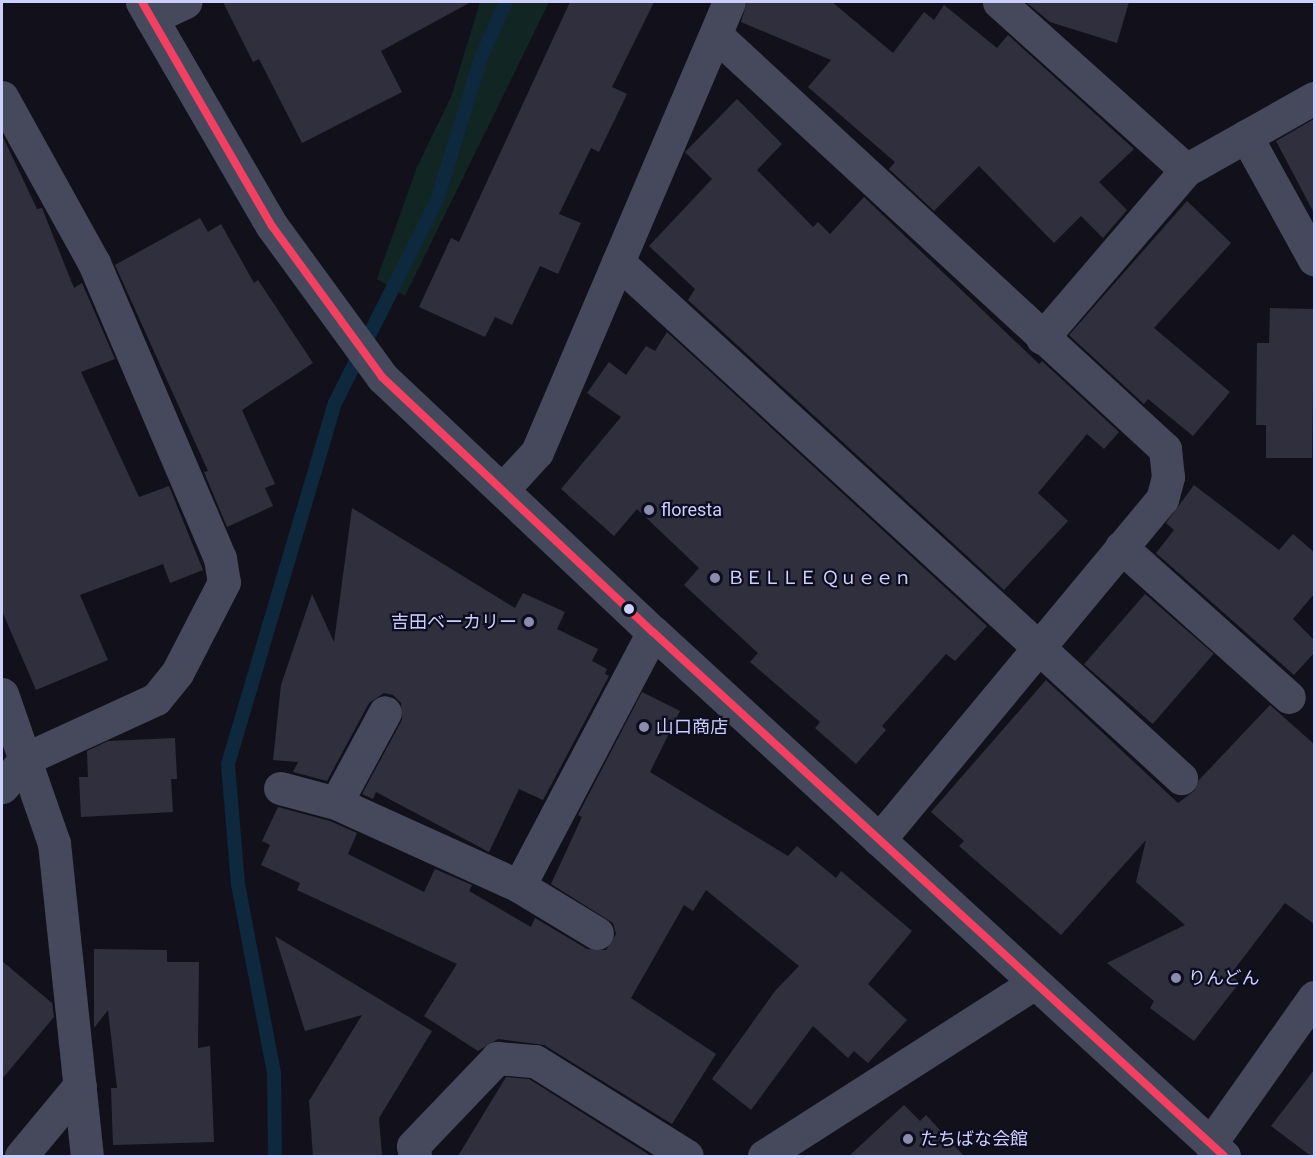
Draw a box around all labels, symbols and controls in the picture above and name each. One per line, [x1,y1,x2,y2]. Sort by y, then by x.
place label: floresta [661,499,722,521]
marker: floresta [642,503,656,517]
place label: ＢＥＬＬＥ Ｑｕｅｅｎ [727,567,911,589]
marker: ＢＥＬＬＥ Ｑｕｅｅｎ [708,571,722,585]
unlabelled marker [623,603,635,615]
place label: 吉田ベーカリー [391,611,517,633]
marker: 吉田ベーカリー [522,615,536,629]
place label: 山口商店 [656,716,728,738]
marker: 山口商店 [637,720,651,734]
place label: りんどん [1188,967,1260,989]
marker: りんどん [1169,971,1183,985]
place label: たちばな会館 [920,1128,1028,1150]
marker: たちばな会館 [901,1132,915,1146]

